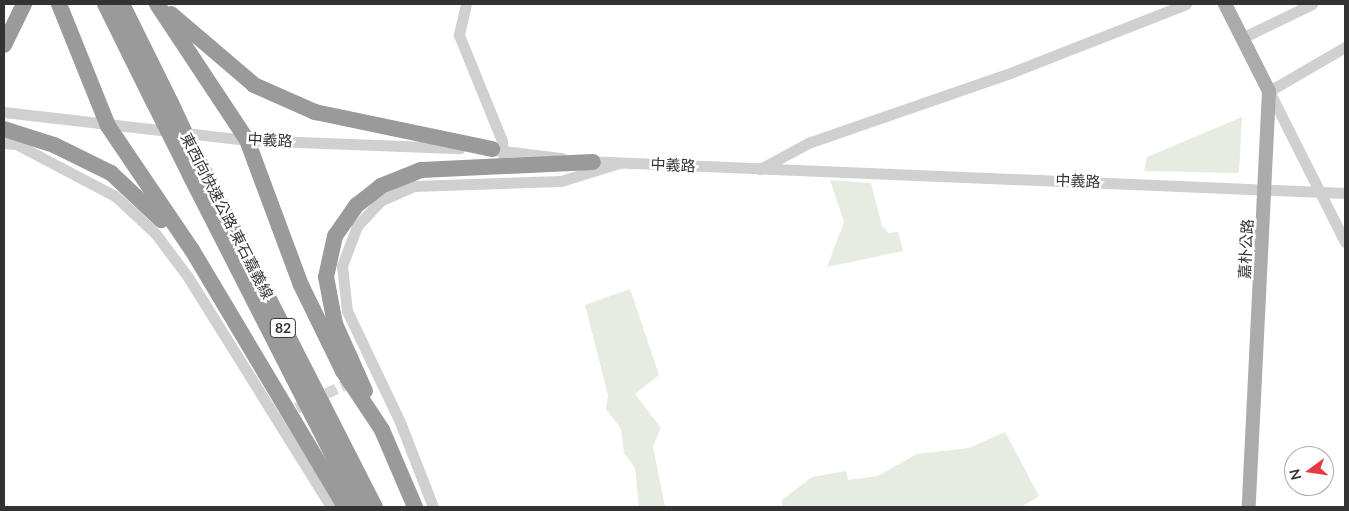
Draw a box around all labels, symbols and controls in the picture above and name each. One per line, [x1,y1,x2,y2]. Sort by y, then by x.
street label: 東西向快速公路 東石嘉義線 [177,130,277,302]
street label: 中義路 [247,130,293,150]
street label: 中義路 [650,155,696,175]
street label: 中義路 [1055,171,1101,191]
street label: 嘉朴公路 [1235,219,1257,279]
road number: 82 [269,316,297,339]
north arrow [1284,446,1334,496]
text: N [1285,467,1304,482]

